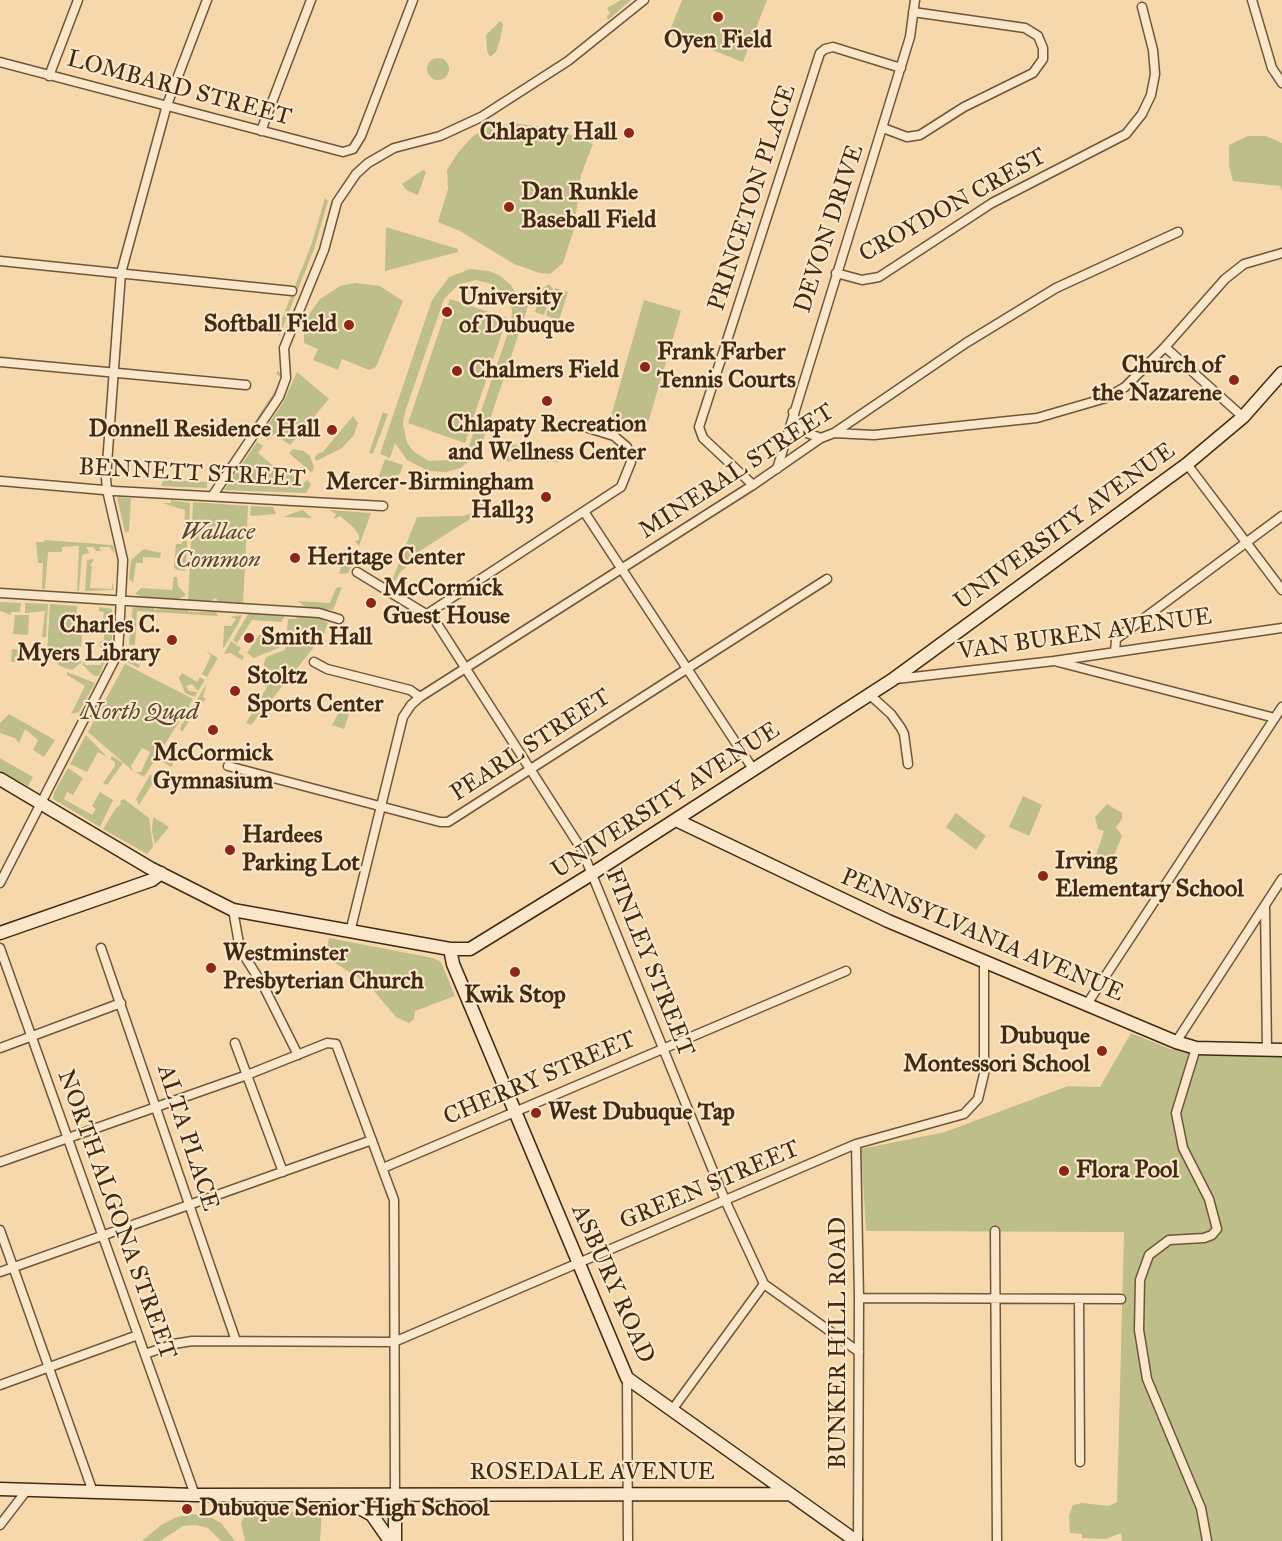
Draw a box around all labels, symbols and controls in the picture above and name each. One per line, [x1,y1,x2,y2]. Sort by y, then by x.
marker: Oyen Field [711,10,725,24]
place label: Oyen Field [664,27,772,55]
street label: LOMBARD STREET [63,45,295,133]
street label: PRINCETON PLACE [703,81,803,315]
place label: Chlapaty Hall [480,119,617,147]
marker: Chlapaty Hall [622,126,636,140]
street label: DEVON DRIVE [789,141,871,317]
street label: CROYDON CREST [855,143,1051,269]
place label: Dan Runkle Baseball Field [521,179,656,235]
marker: Dan Runkle Baseball Field [502,200,516,214]
place label: University of Dubuque [459,284,575,340]
marker: University of Dubuque [440,305,454,319]
place label: Softball Field [204,311,337,339]
marker: Softball Field [342,318,356,332]
place label: Frank Farber Tennis Courts [657,339,796,395]
place label: Church of the Nazarene [1092,352,1222,408]
place label: Chalmers Field [469,357,619,385]
marker: Frank Farber Tennis Courts [638,360,652,374]
marker: Chalmers Field [450,364,464,378]
marker: Church of the Nazarene [1227,373,1241,387]
marker: Chlapaty Recreation and Wellness Center [540,394,554,408]
street label: MINERAL STREET [634,398,840,546]
place label: Chlapaty Recreation and Wellness Center [447,411,647,467]
place label: Donnell Residence Hall [88,416,320,444]
marker: Donnell Residence Hall [325,423,339,437]
street label: UNIVERSITY AVENUE [949,437,1181,617]
street label: BENNETT STREET [78,454,306,494]
place label: Mercer-Birmingham Hall33 [326,469,534,525]
marker: Mercer-Birmingham Hall33 [539,490,553,504]
park label: Wallace Common [175,519,261,575]
place label: Heritage Center [307,544,465,572]
marker: Heritage Center [288,551,302,565]
place label: McCormick Guest House [383,575,510,631]
marker: McCormick Guest House [364,596,378,610]
street label: VAN BUREN AVENUE [956,603,1214,667]
place label: Charles C. Myers Library [17,612,160,668]
place label: Smith Hall [261,624,372,652]
marker: Smith Hall [242,631,256,645]
marker: Charles C. Myers Library [165,633,179,647]
place label: Stoltz Sports Center [247,663,383,719]
marker: Stoltz Sports Center [228,684,242,698]
street label: PEARL STREET [446,684,616,808]
park label: North Quad [81,699,199,727]
street label: UNIVERSITY AVENUE [547,716,785,886]
marker: McCormick Gymnasium [206,723,220,737]
place label: McCormick Gymnasium [153,740,273,796]
place label: Hardees Parking Lot [242,822,360,878]
marker: Hardees Parking Lot [223,843,237,857]
place label: Irving Elementary School [1055,848,1244,904]
street label: PENNSYLVANIA AVENUE [836,863,1128,1009]
street label: FINLEY STREET [598,865,700,1061]
marker: Irving Elementary School [1036,869,1050,883]
place label: Westminster Presbyterian Church [223,940,424,996]
marker: Westminster Presbyterian Church [204,961,218,975]
marker: Kwik Stop [508,965,522,979]
place label: Kwik Stop [464,982,566,1010]
place label: Dubuque Montessori School [903,1023,1090,1079]
street label: CHERRY STREET [440,1026,640,1132]
marker: Dubuque Montessori School [1095,1044,1109,1058]
street label: ALTA PLACE [150,1061,224,1215]
street label: NORTH ALGONA STREET [50,1066,182,1364]
place label: West Dubuque Tap [548,1099,735,1127]
marker: West Dubuque Tap [529,1106,543,1120]
street label: GREEN STREET [616,1135,804,1237]
place label: Flora Pool [1076,1157,1179,1185]
marker: Flora Pool [1057,1164,1071,1178]
street label: ASBURY ROAD [564,1200,660,1368]
street label: BUNKER HILL ROAD [825,1217,853,1469]
street label: ROSEDALE AVENUE [469,1459,715,1487]
place label: Dubuque Senior High School [199,1495,489,1523]
marker: Dubuque Senior High School [180,1502,194,1516]

